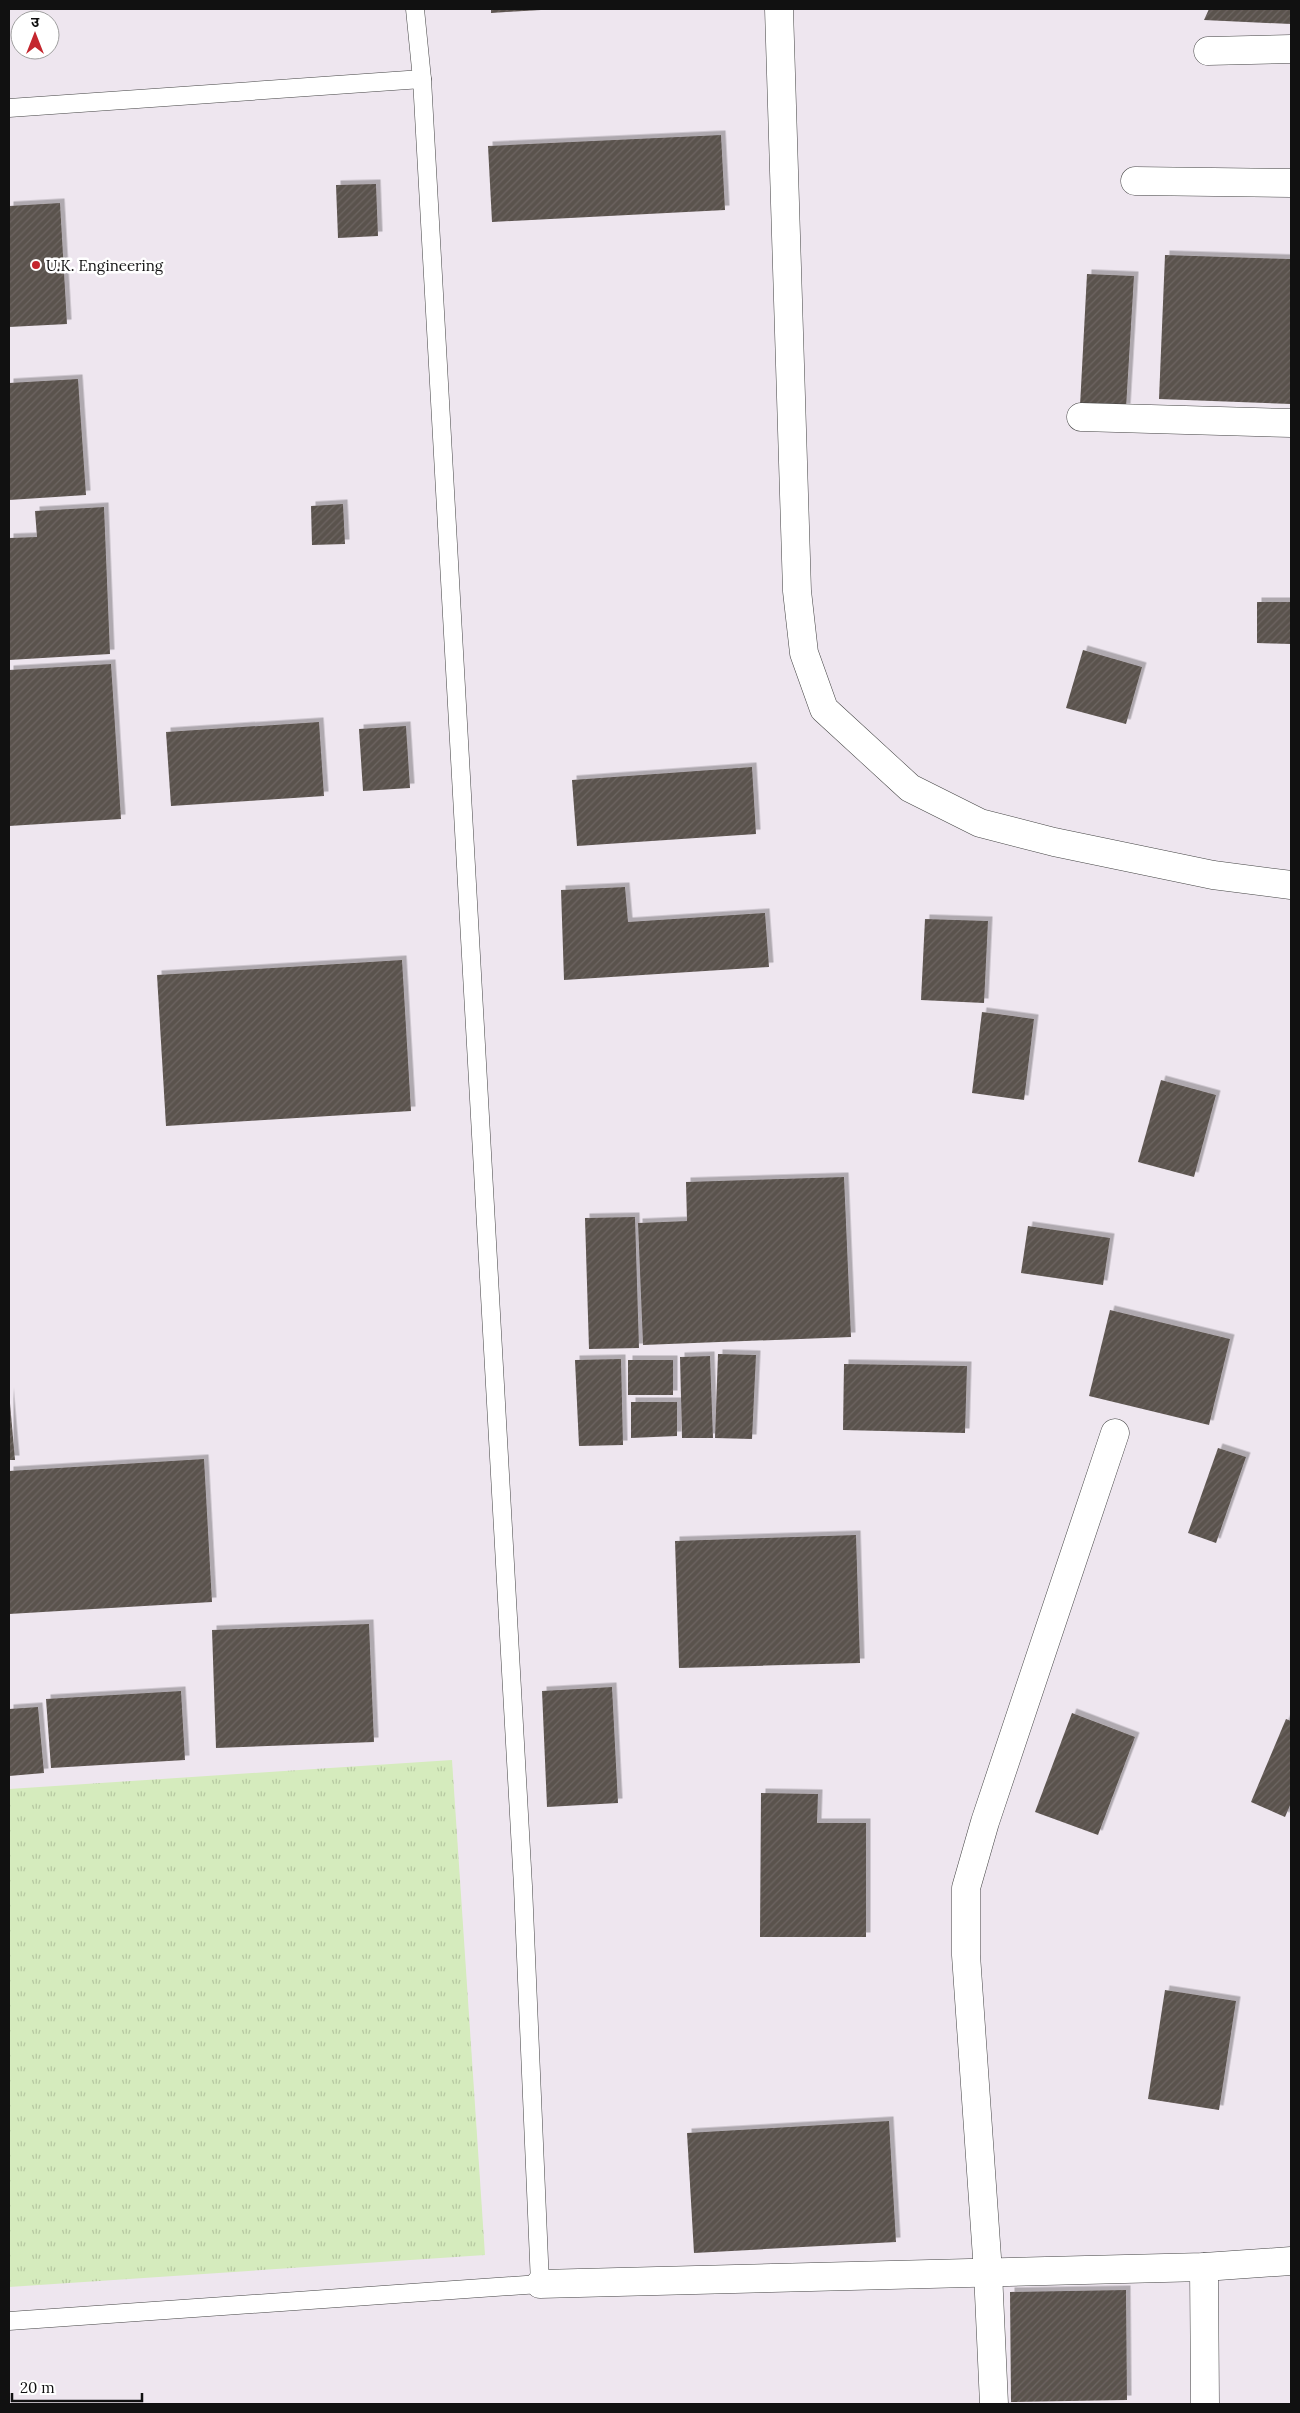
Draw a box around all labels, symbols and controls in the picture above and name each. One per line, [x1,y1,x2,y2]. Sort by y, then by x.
north arrow [10,10,60,60]
text: उ [31,13,40,31]
place label: U.K. Engineering [46,256,164,275]
marker: U.K. Engineering [30,259,42,271]
scale bar [12,2370,142,2402]
text: 20 m [20,2378,55,2397]

